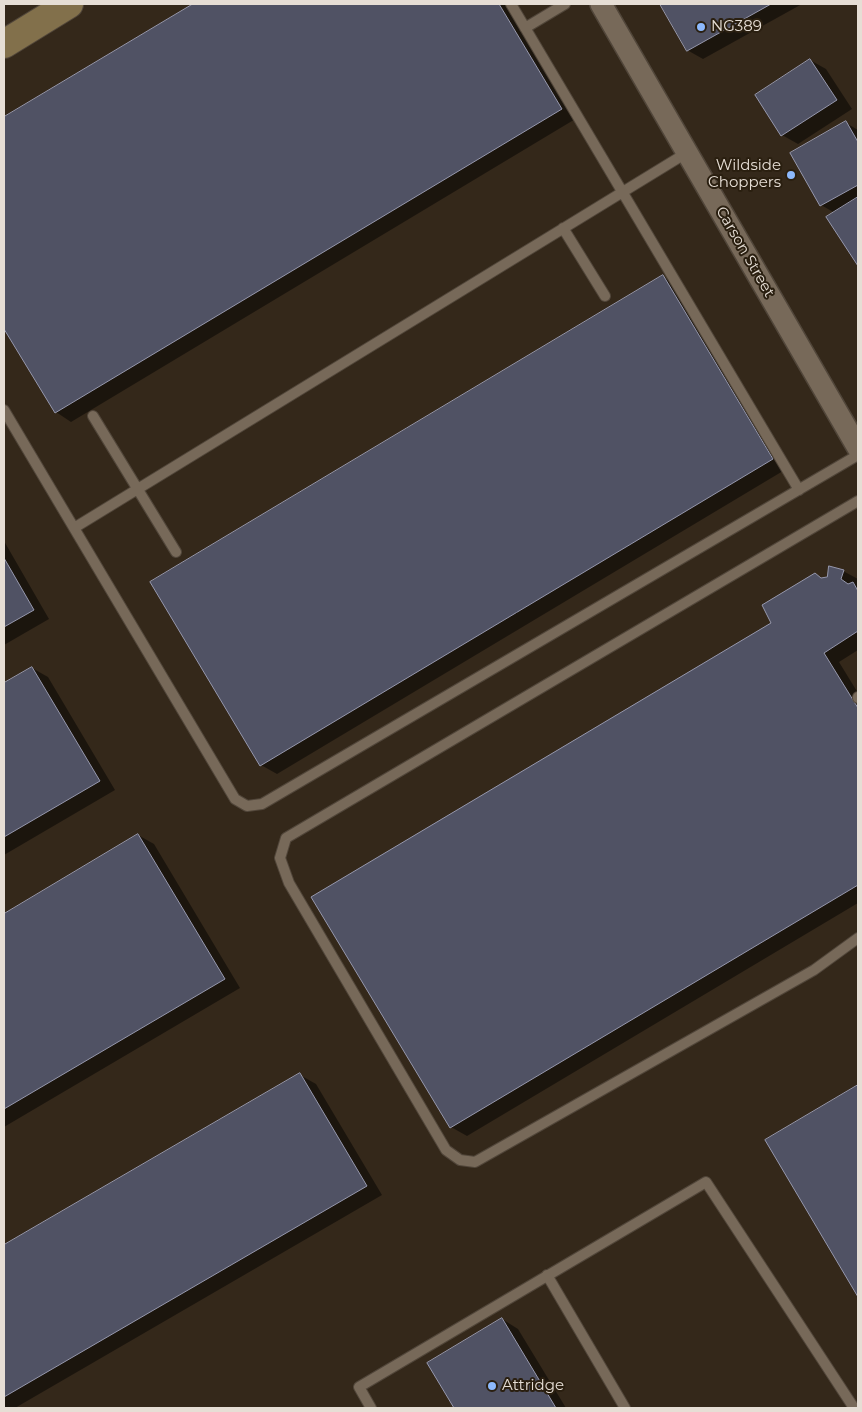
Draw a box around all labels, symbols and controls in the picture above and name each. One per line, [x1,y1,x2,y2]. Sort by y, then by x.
place label: NG389 [711,18,762,36]
marker: NG389 [695,21,707,33]
place label: Wildside Choppers [708,157,781,192]
marker: Wildside Choppers [785,169,797,181]
street label: Carson Street [712,204,778,300]
place label: Attridge [502,1377,564,1395]
marker: Attridge [486,1380,498,1392]

